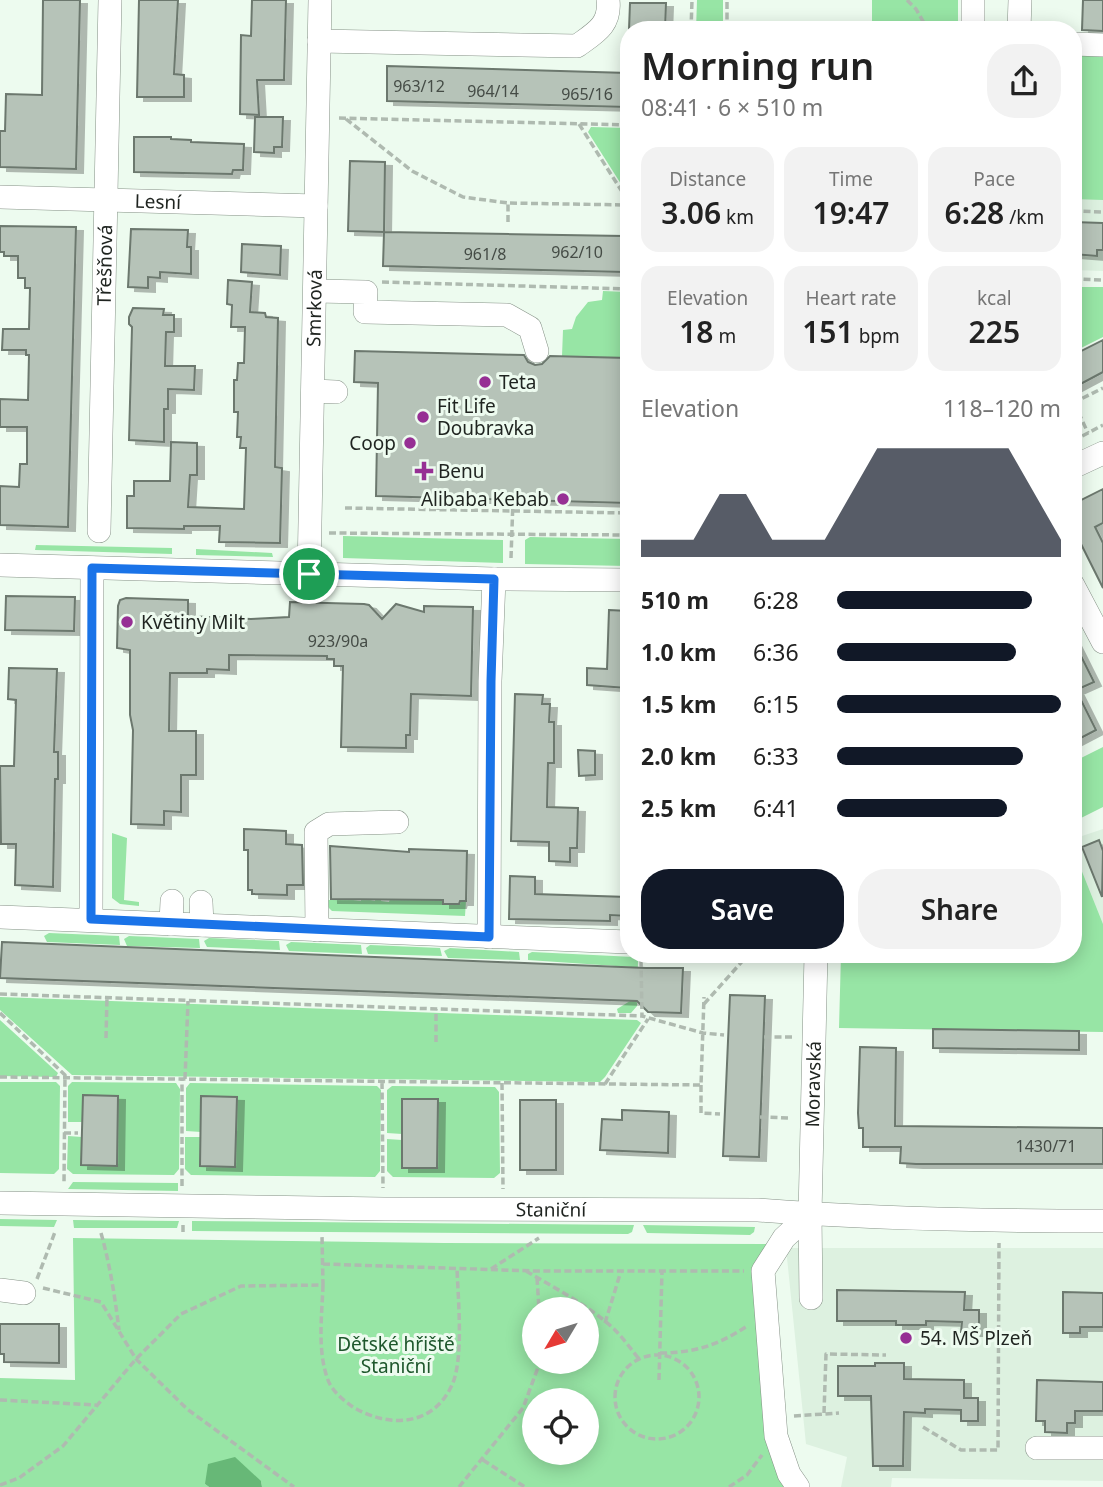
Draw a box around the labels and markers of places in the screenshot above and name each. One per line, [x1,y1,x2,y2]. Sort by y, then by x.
place label: Teta [499,369,536,395]
marker: Teta [477,374,493,390]
place label: Fit Life Doubravka [437,393,534,441]
marker: Fit Life Doubravka [415,409,431,425]
place label: Coop [349,430,396,456]
marker: Coop [402,435,418,451]
place label: Benu [438,458,485,484]
marker: Benu [416,463,432,479]
place label: Alibaba Kebab [421,486,549,512]
marker: Alibaba Kebab [555,491,571,507]
pin [279,544,339,604]
place label: Květiny Milt [141,609,245,635]
marker: Květiny Milt [119,614,135,630]
place label: 54. MŠ Plzeň [920,1325,1032,1351]
marker: 54. MŠ Plzeň [898,1330,914,1346]

